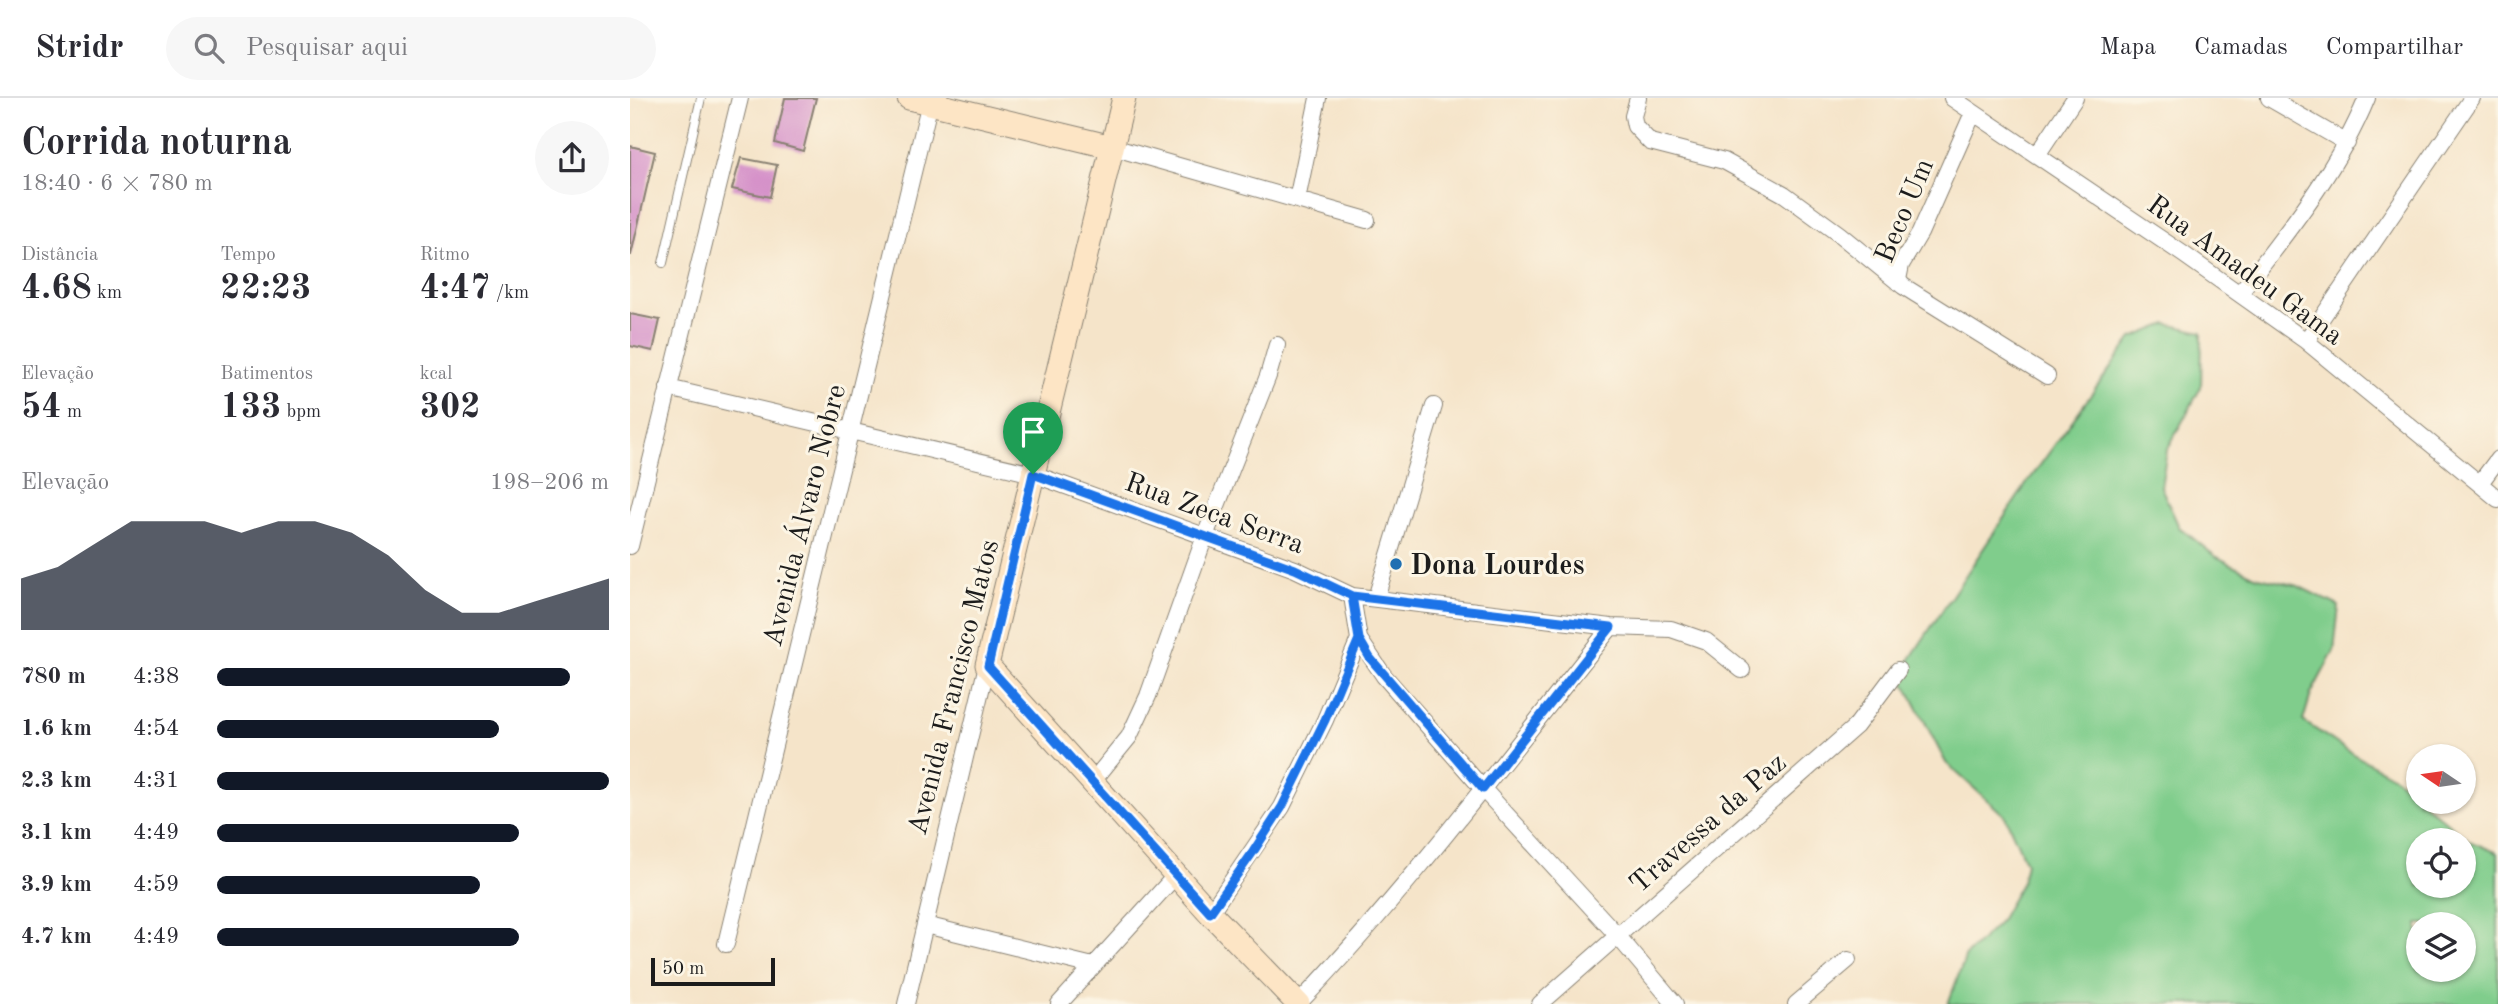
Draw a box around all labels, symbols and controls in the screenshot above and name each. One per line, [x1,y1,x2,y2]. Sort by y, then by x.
search box [166,17,656,80]
icon: search [190,29,228,67]
text: Stridr [35,32,124,65]
text: Pesquisar aqui [246,35,408,61]
text: Mapa [2100,36,2156,60]
text: Camadas [2194,36,2288,60]
text: Compartilhar [2326,36,2463,60]
button: share [535,121,609,195]
text: Corrida noturna [21,125,292,163]
street label: Beco Um [1871,155,1940,267]
text: 18:40 · 6 × 780 m [21,172,213,195]
street label: Rua Amadeu Gama [2141,191,2347,352]
text: Distância [21,246,98,265]
text: Tempo [220,246,276,265]
text: Ritmo [420,246,470,265]
text: 4.68 [21,271,92,306]
text: 22:23 [220,271,311,306]
text: 4:47 [420,271,490,306]
text: km [92,284,122,303]
text: /km [490,284,529,303]
text: Elevação [21,365,94,384]
text: Batimentos [220,365,313,384]
text: kcal [420,365,452,384]
street label: Avenida Álvaro Nobre [755,381,852,650]
text: 54 [21,390,62,425]
text: 133 [220,390,281,425]
text: 302 [420,390,481,425]
pin [1003,402,1063,474]
text: m [62,403,82,422]
text: bpm [281,403,321,422]
icon: arrive [1014,413,1052,451]
street label: Rua Zeca Serra [1121,469,1308,560]
text: Elevação [21,471,109,494]
text: 198–206 m [490,471,609,494]
street label: Avenida Francisco Matos [905,537,1005,838]
place label: Dona Lourdes [1410,553,1585,581]
marker: Dona Lourdes [1388,556,1404,572]
text: 780 m [21,665,86,688]
text: 4:38 [133,665,179,688]
text: 1.6 km [21,717,92,740]
text: 4:54 [133,717,179,740]
north arrow [2406,744,2476,814]
map controls [2406,744,2476,982]
street label: Travessa da Paz [1625,749,1792,899]
text: 2.3 km [21,769,92,792]
text: 4:31 [133,769,179,792]
text: 3.1 km [21,821,92,844]
text: 4:49 [133,821,179,844]
button: locate [2406,828,2476,898]
text: 3.9 km [21,873,92,896]
text: 4:59 [133,873,179,896]
button: layers [2406,912,2476,982]
text: 4.7 km [21,925,92,948]
text: 4:49 [133,925,179,948]
scale bar [651,955,775,987]
text: 50 m [662,960,704,979]

